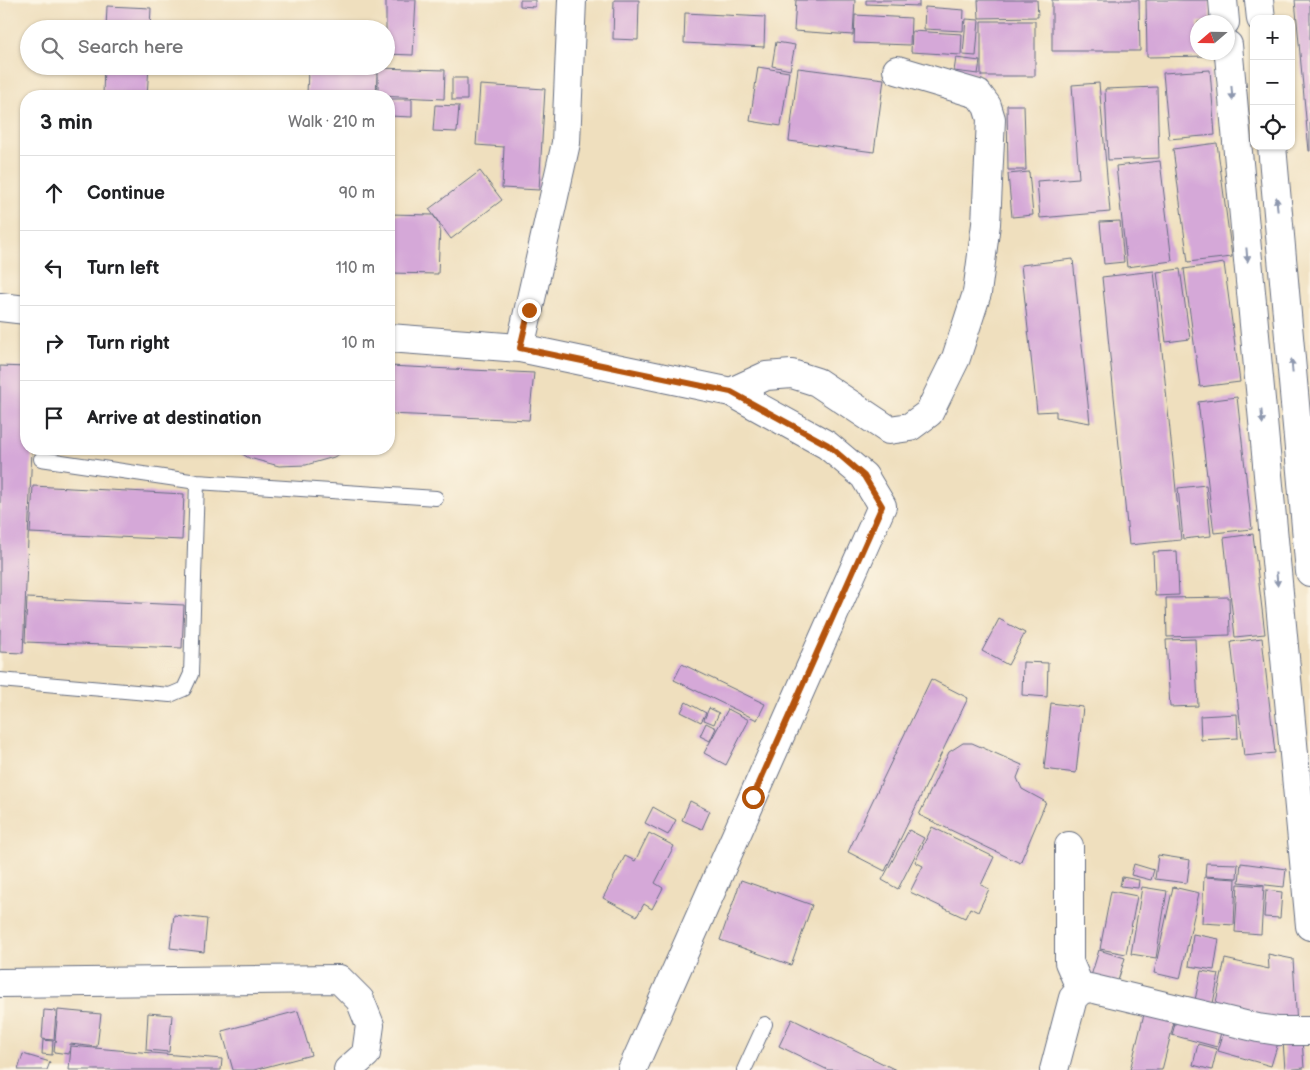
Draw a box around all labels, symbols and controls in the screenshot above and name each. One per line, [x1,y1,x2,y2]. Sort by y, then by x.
north arrow [1190,15,1235,60]
map controls [1250,15,1295,150]
button: + [1250,15,1295,60]
search box [20,20,395,75]
icon: search [38,34,66,62]
text: Search here [78,36,183,59]
button: − [1250,60,1295,105]
one-way arrow [1228,86,1236,102]
button: locate [1250,105,1295,150]
text: 3 min [40,110,93,135]
text: Walk · 210 m [288,113,375,132]
icon: ahead [40,179,68,207]
text: Continue [87,182,165,205]
text: 90 m [339,184,375,203]
one-way arrow [1273,196,1281,212]
one-way arrow [1243,247,1251,263]
icon: left [40,254,68,282]
text: Turn left [87,257,159,280]
text: 110 m [336,259,375,278]
route end [518,299,541,322]
icon: right [40,329,68,357]
text: Turn right [87,332,170,355]
text: 10 m [342,334,375,353]
one-way arrow [1287,358,1295,374]
icon: arrive [40,404,68,432]
text: Arrive at destination [87,407,262,430]
one-way arrow [1259,409,1267,425]
one-way arrow [1274,571,1282,587]
route start [742,786,765,809]

